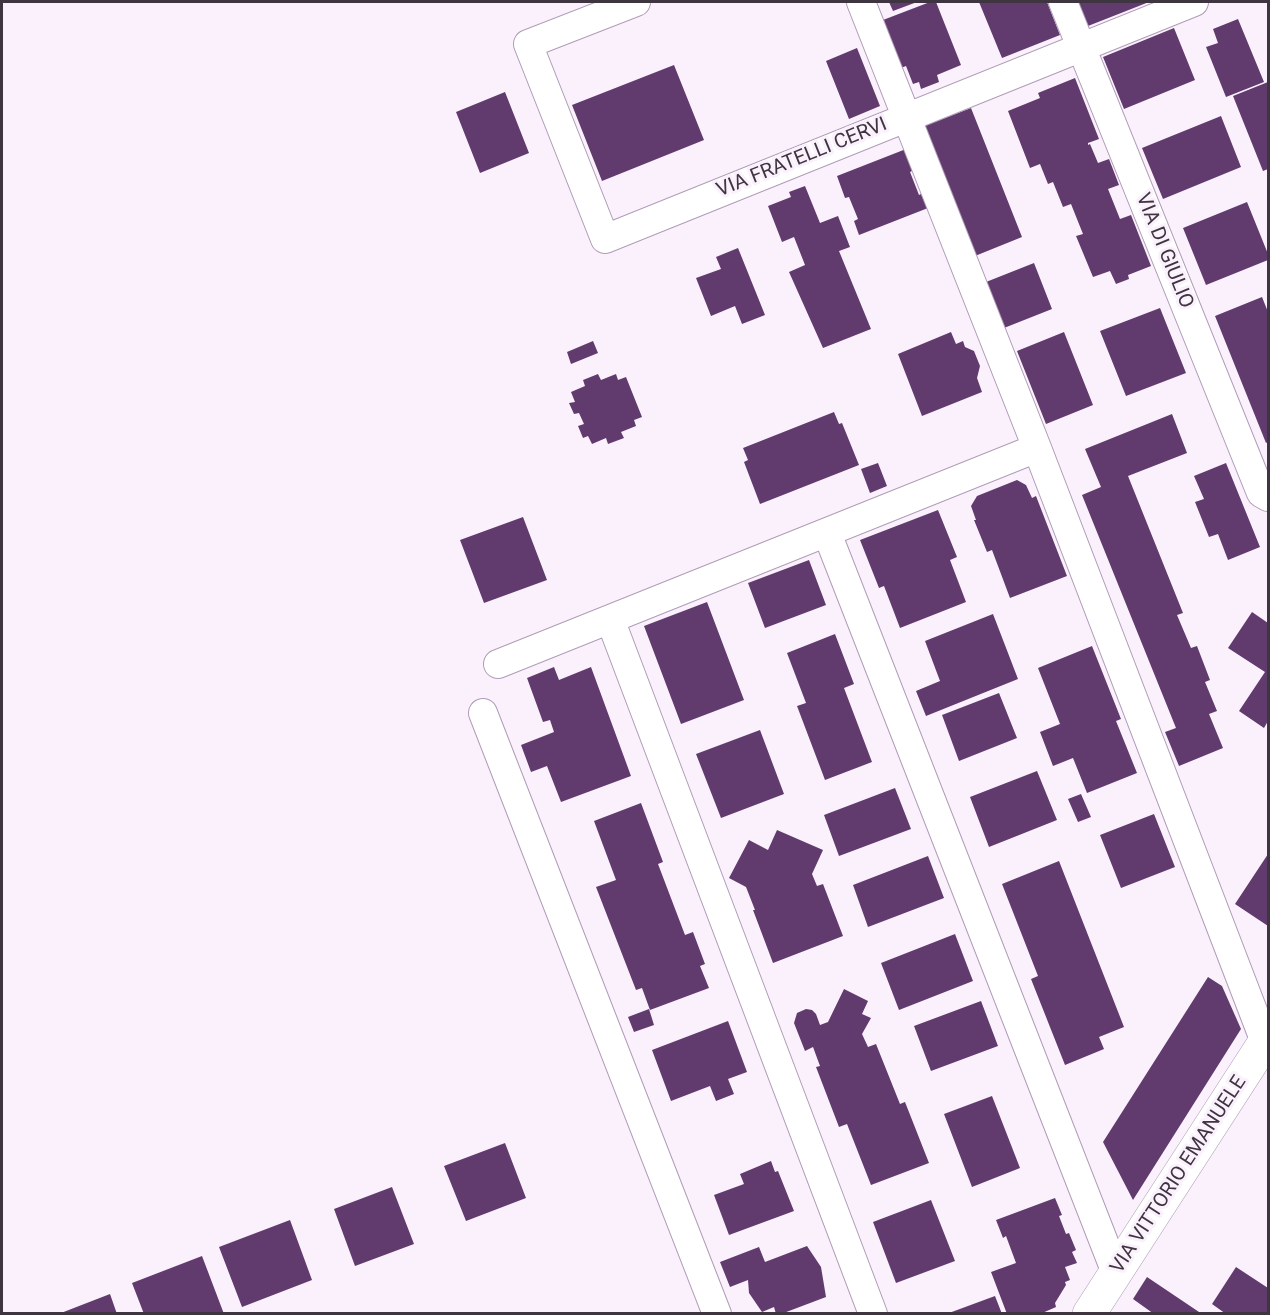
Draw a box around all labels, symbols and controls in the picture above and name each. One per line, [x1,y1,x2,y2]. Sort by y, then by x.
street label: VIA FRATELLI CERVI [713,113,891,203]
street label: VIA DI GIULIO [1130,190,1198,312]
street label: VIA VITTORIO EMANUELE [1106,1072,1252,1278]

